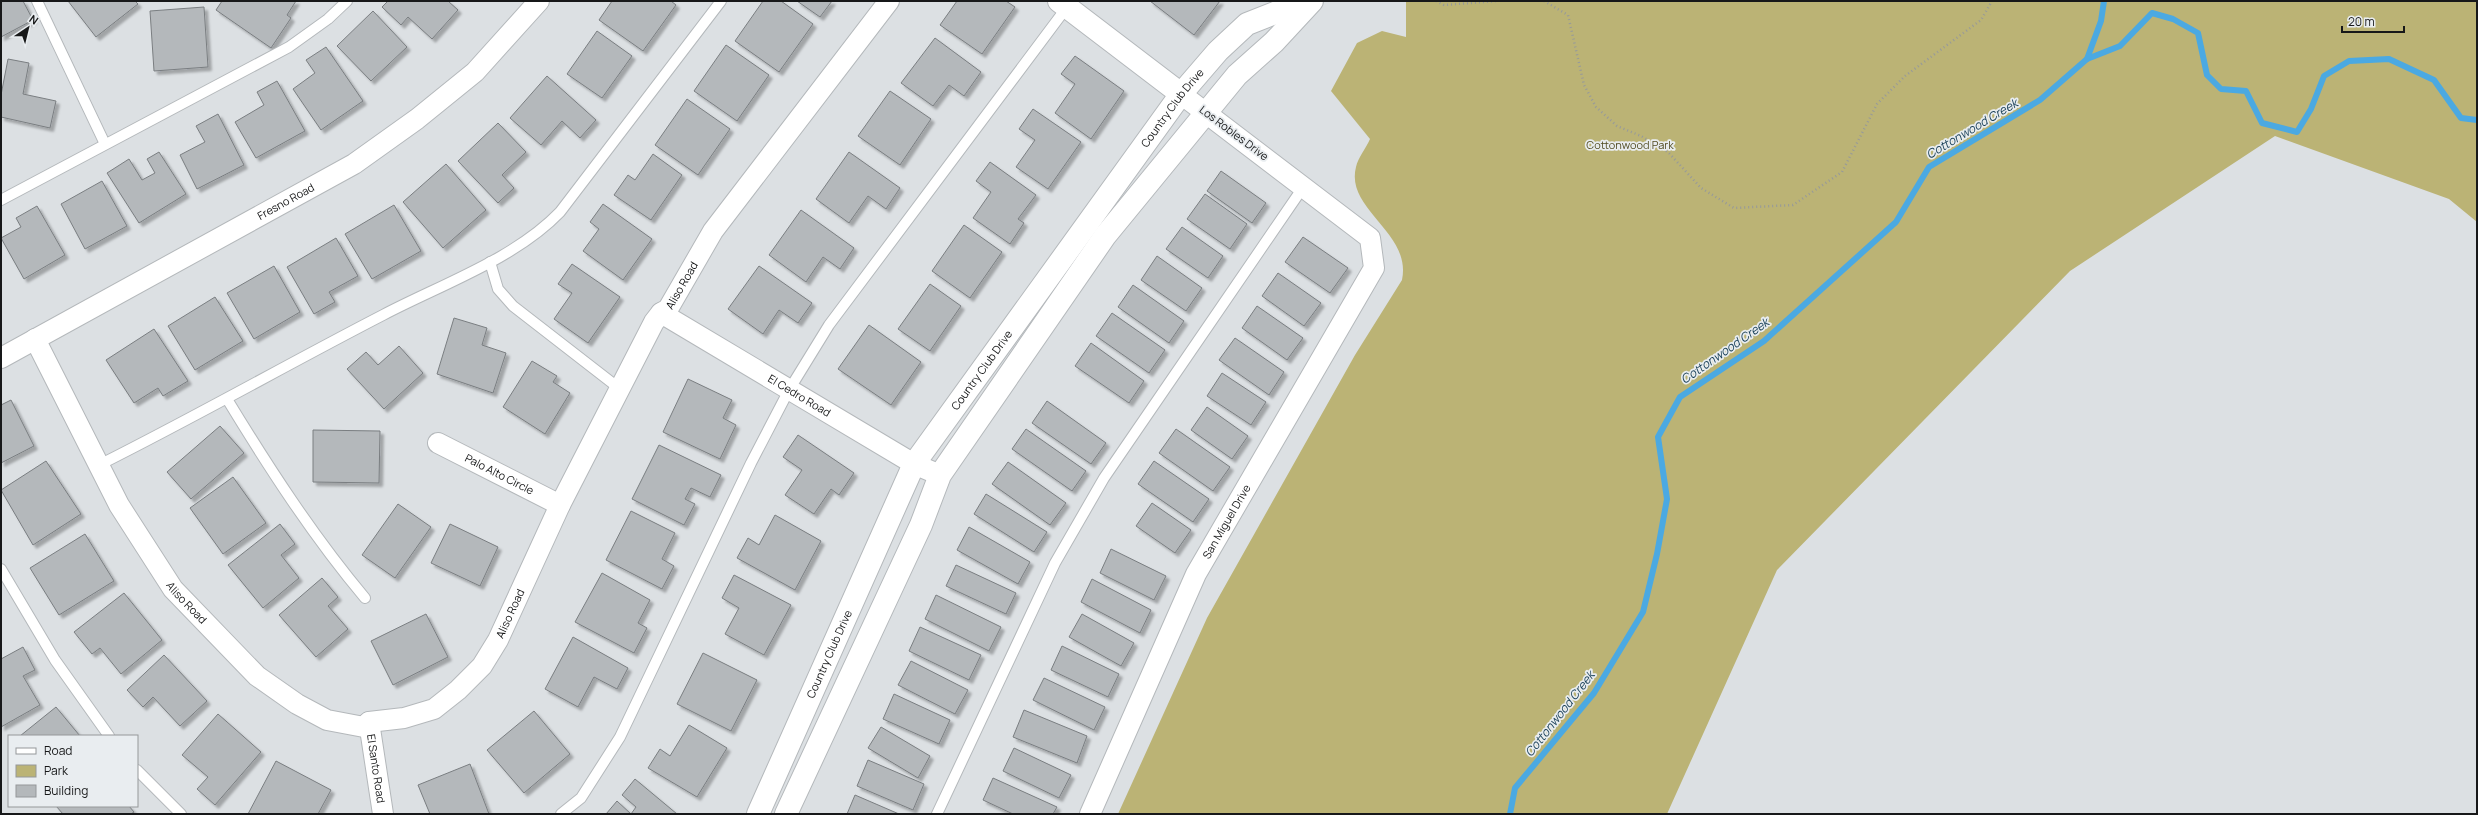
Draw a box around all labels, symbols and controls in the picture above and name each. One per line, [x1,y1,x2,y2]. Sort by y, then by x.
north arrow [8,8,48,48]
scale bar [2342,8,2404,34]
text: N [26,11,42,28]
text: 20 m [2348,13,2375,30]
street label: Country Club Drive [1137,65,1207,150]
water label: Cottonwood Creek [1923,93,2023,163]
street label: Los Robles Drive [1197,102,1272,164]
park label: Cottonwood Park [1586,137,1674,152]
street label: Fresno Road [254,179,317,223]
street label: Aliso Road [662,259,701,312]
water label: Cottonwood Creek [1677,313,1774,387]
street label: Country Club Drive [947,326,1016,413]
street label: El Cedro Road [765,371,834,420]
street label: Palo Alto Circle [463,450,537,498]
street label: San Miguel Drive [1199,481,1254,561]
street label: Aliso Road [163,579,210,627]
street label: Aliso Road [492,586,527,641]
street label: Country Club Drive [803,607,855,701]
water label: Cottonwood Creek [1521,666,1600,760]
street label: El Santo Road [364,733,389,804]
legend [8,735,138,807]
text: Road [44,742,72,759]
text: Park [44,762,69,779]
text: Building [44,782,88,799]

